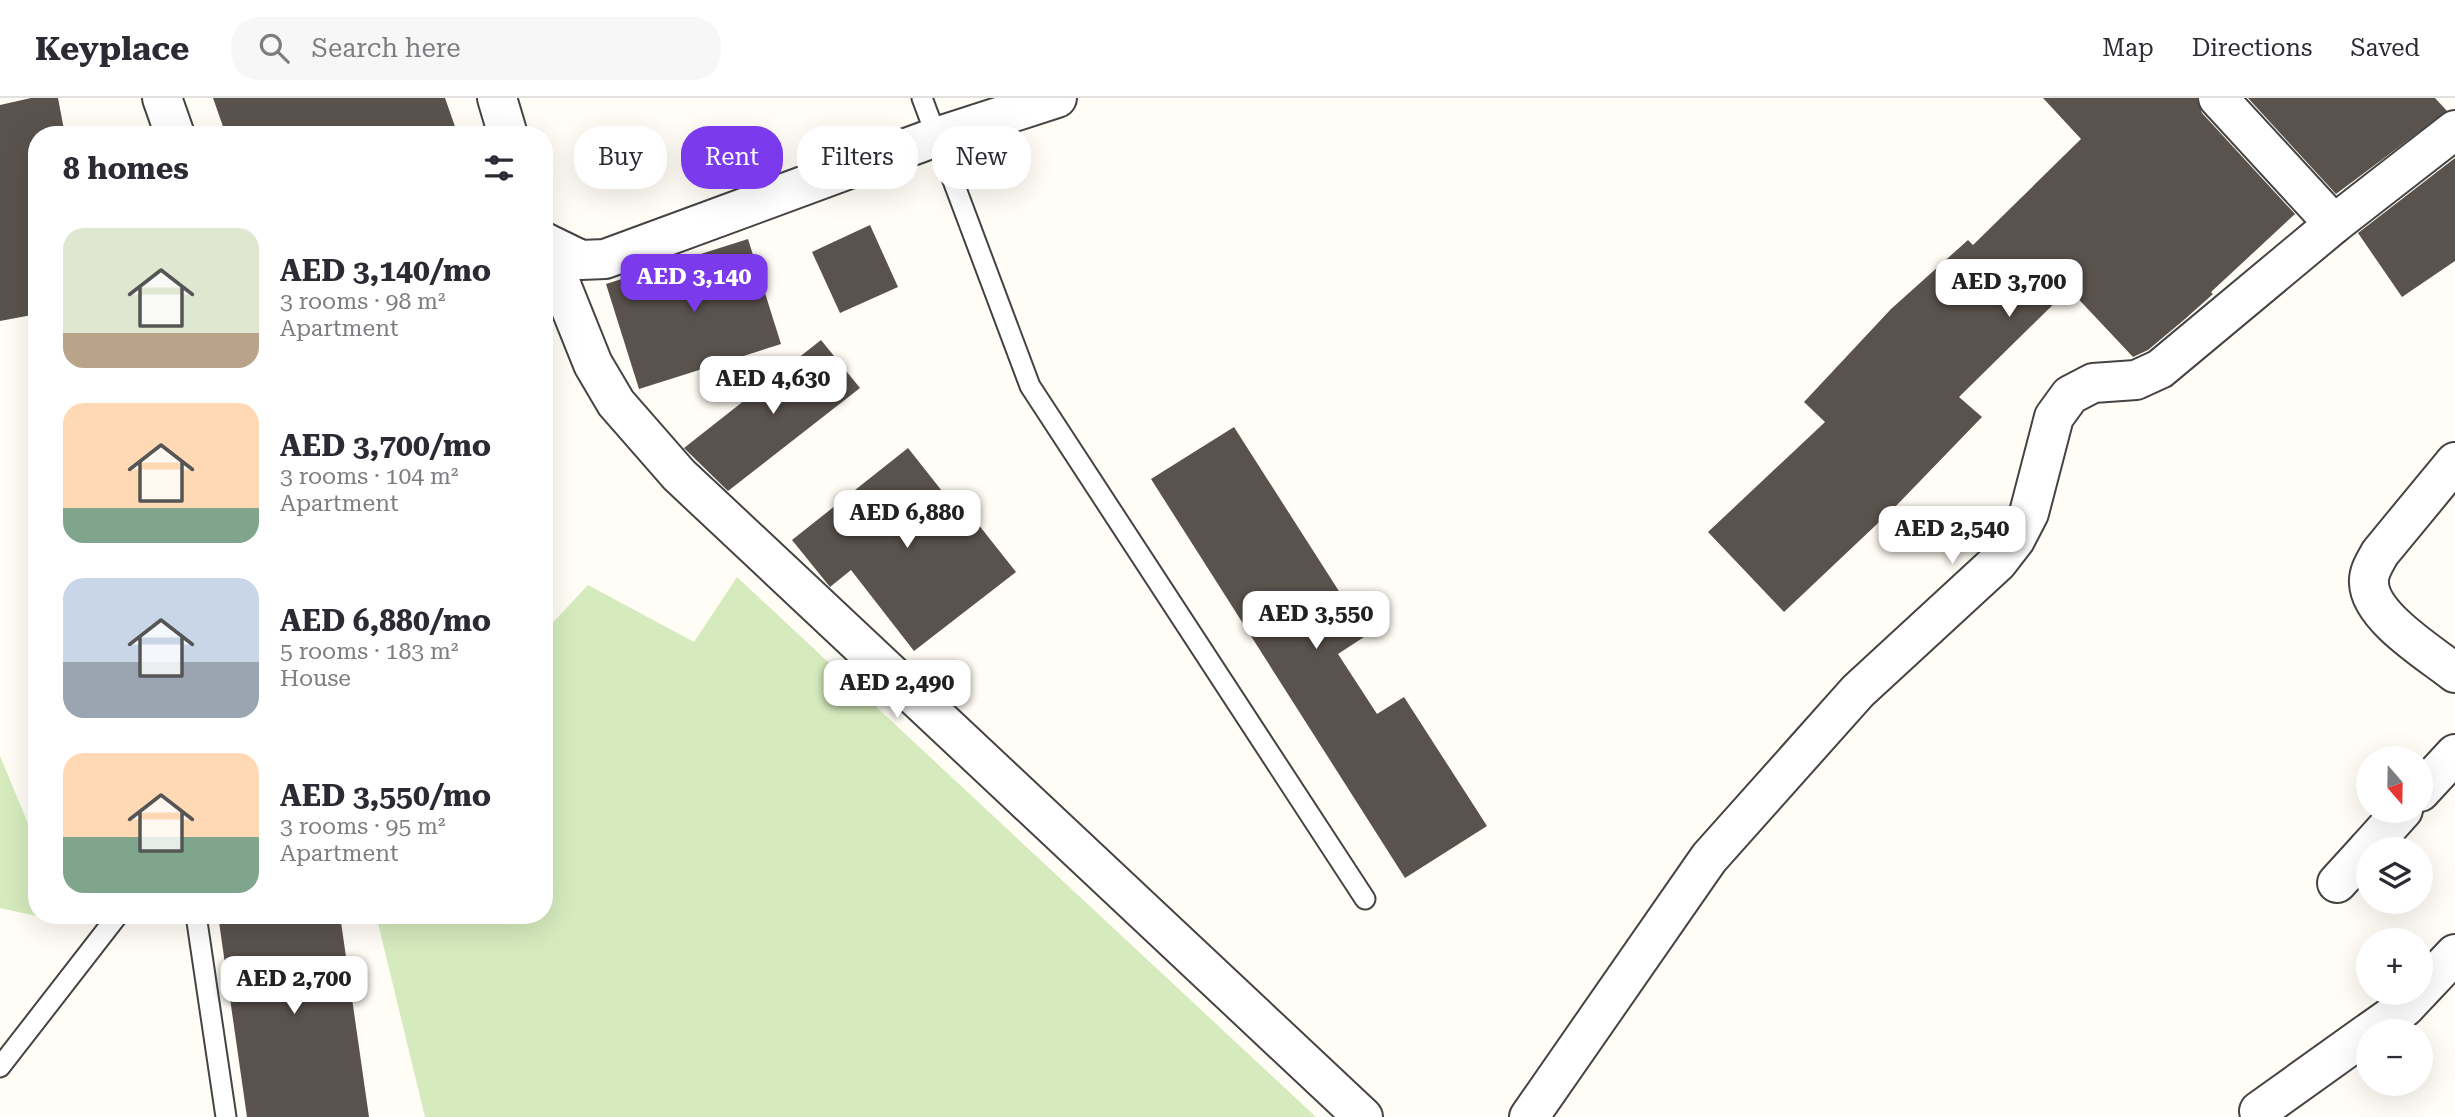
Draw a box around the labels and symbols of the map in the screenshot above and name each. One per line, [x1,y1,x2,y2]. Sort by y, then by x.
pin: AED 3,140 [614,254,774,314]
pin: AED 3,700 [1929,260,2089,319]
pin: AED 4,630 [693,356,853,416]
pin: AED 6,880 [827,490,987,550]
pin: AED 2,540 [1872,506,2032,566]
pin: AED 3,550 [1236,592,1396,651]
pin: AED 2,490 [817,660,977,720]
north arrow [2356,746,2432,822]
pin: AED 2,700 [214,956,374,1016]

